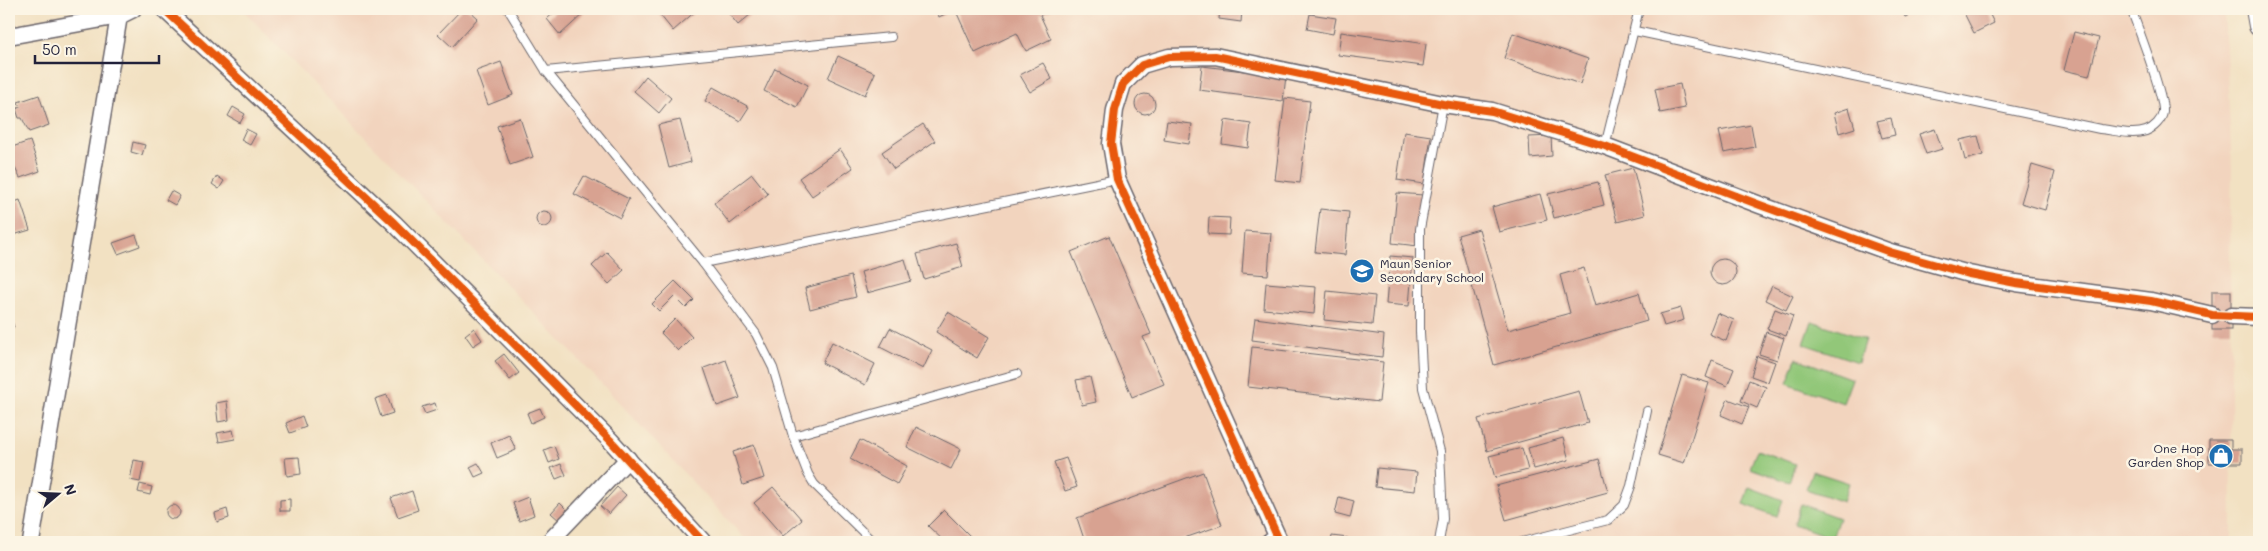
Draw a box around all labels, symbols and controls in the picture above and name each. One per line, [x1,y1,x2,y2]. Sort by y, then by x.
scale bar [35,32,159,64]
text: 50 m [42,39,77,59]
place label: Maun Senior Secondary School [1380,255,1484,285]
school or university icon: Maun Senior Secondary School [1349,258,1375,284]
place label: One Hop Garden Shop [2128,440,2204,470]
shop icon: One Hop Garden Shop [2208,443,2234,469]
north arrow [32,468,82,518]
text: N [60,481,81,498]

